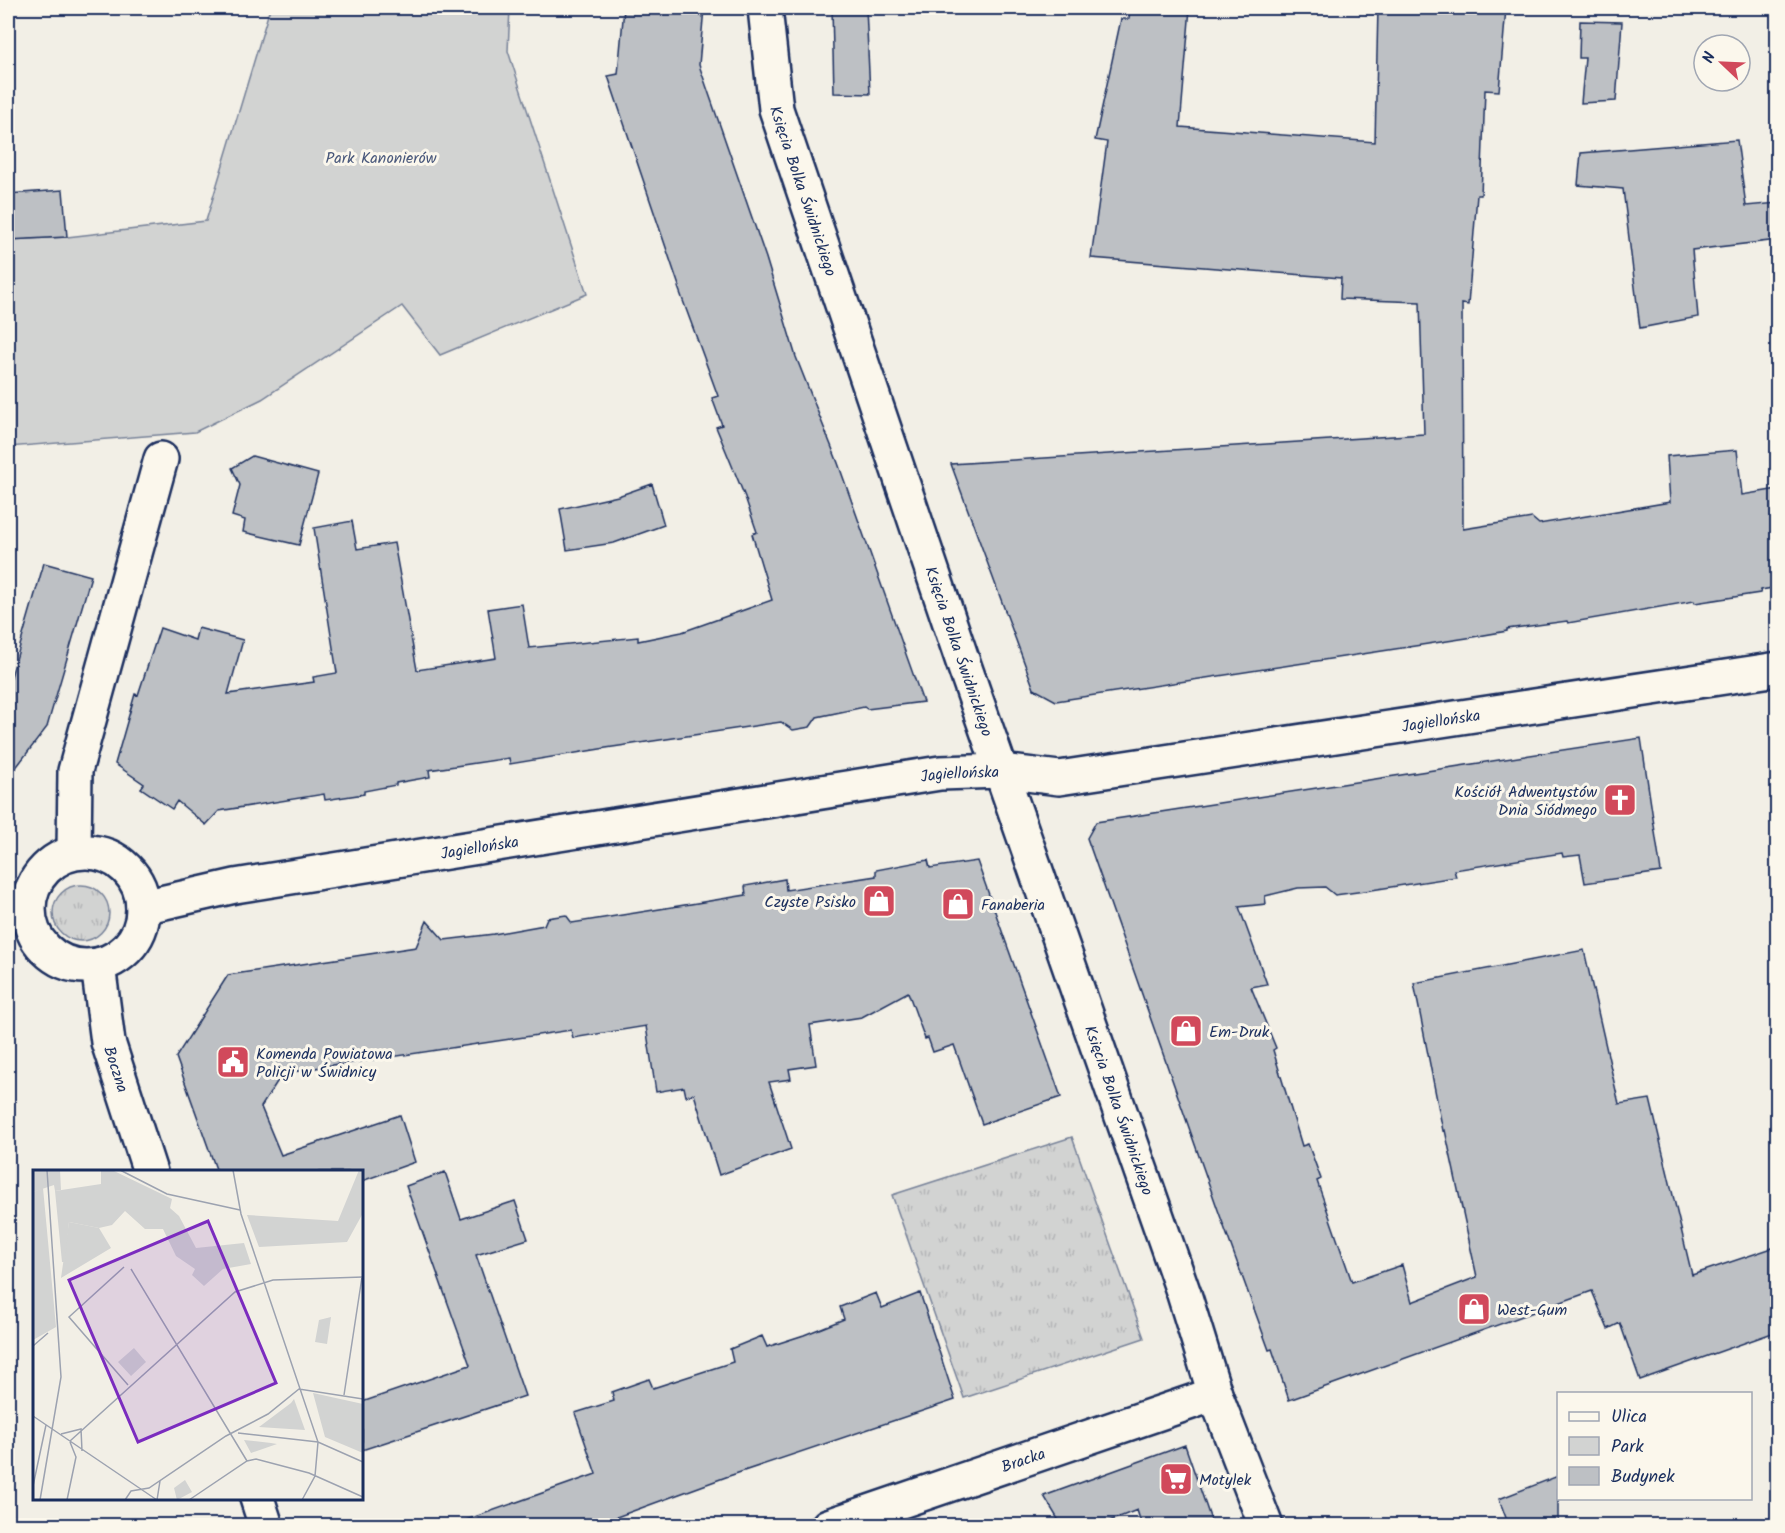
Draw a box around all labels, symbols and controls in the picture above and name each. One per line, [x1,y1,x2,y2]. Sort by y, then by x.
north arrow [1692,33,1752,93]
text: N [1696,48,1723,67]
street label: Księcia Bolka Świdnickiego [762,103,843,280]
park label: Park Kanonierów [326,146,437,171]
street label: Księcia Bolka Świdnickiego [917,563,999,740]
street label: Jagiellońska [1400,703,1482,740]
street label: Jagiellońska [919,760,1000,790]
place label: Kościół Adwentystów Dnia Siódmego [1454,780,1597,823]
church icon: Kościół Adwentystów Dnia Siódmego [1602,782,1638,818]
street label: Jagiellońska [439,830,521,867]
shop icon: Czyste Psisko [861,883,897,919]
shop icon: Fanaberia [940,886,976,922]
place label: Czyste Psisko [764,890,856,915]
place label: Fanaberia [981,893,1045,918]
shop icon: Em-Druk [1168,1013,1204,1049]
place label: Em-Druk [1209,1020,1270,1045]
street label: Księcia Bolka Świdnickiego [1077,1022,1160,1199]
place label: Komenda Powiatowa Policji w Świdnicy [256,1042,393,1085]
street label: Boczna [96,1043,135,1096]
public building icon: Komenda Powiatowa Policji w Świdnicy [215,1044,251,1080]
inset map [33,1170,363,1500]
shop icon: West-Gum [1456,1291,1492,1327]
place label: West-Gum [1497,1298,1568,1323]
legend [1557,1392,1752,1500]
text: Ulica [1611,1403,1647,1432]
text: Park [1611,1433,1644,1462]
street label: Bracka [998,1442,1049,1480]
supermarket icon: Motylek [1158,1461,1194,1497]
text: Budynek [1611,1463,1675,1492]
place label: Motylek [1199,1468,1252,1493]

